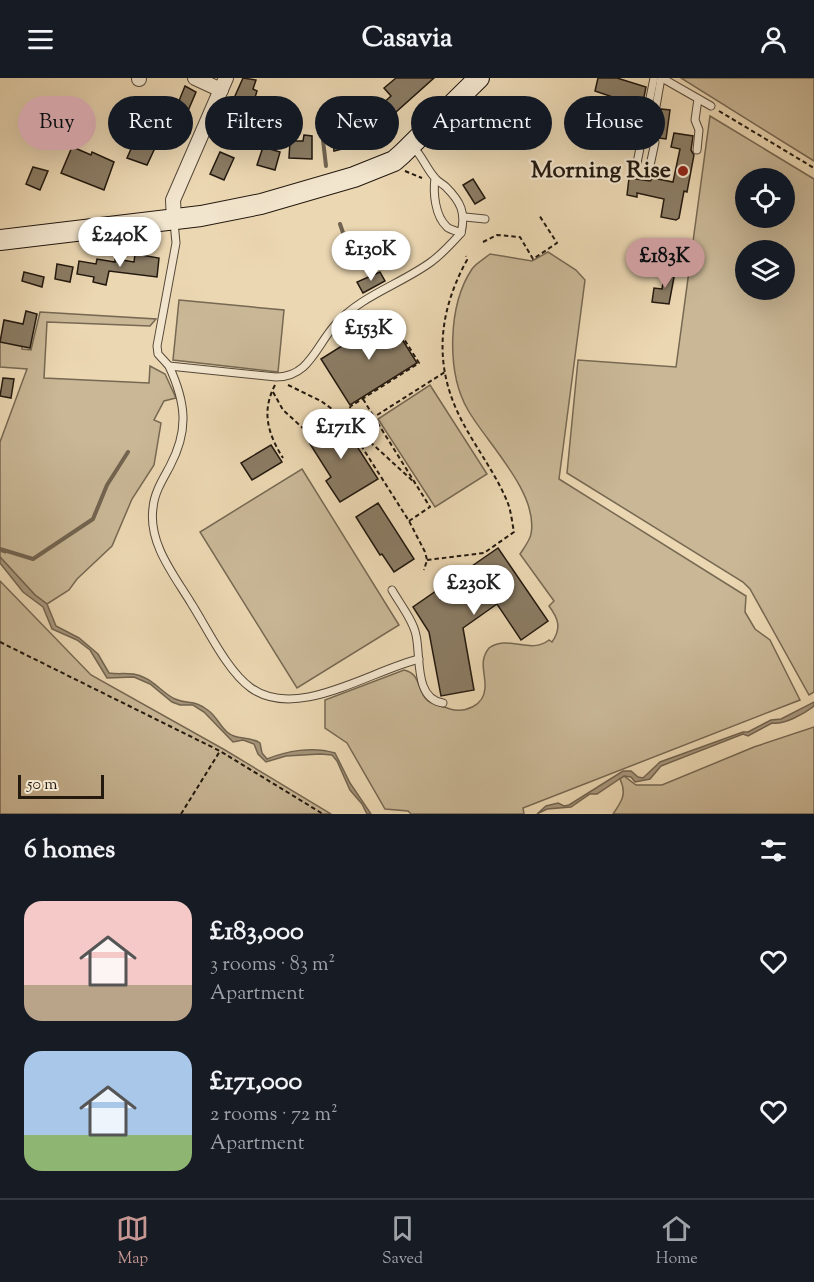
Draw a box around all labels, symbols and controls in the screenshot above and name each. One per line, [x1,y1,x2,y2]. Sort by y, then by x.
text: Casavia [362,20,452,59]
icon: menu [24,23,57,56]
icon: person [757,23,790,56]
chip: Buy [18,96,96,150]
chip: Rent [108,96,193,150]
chip: Filters [205,96,303,150]
chip: New [315,96,399,150]
chip: Apartment [411,96,552,150]
chip: House [564,96,665,150]
place label: Morning Rise [531,154,671,188]
marker: Morning Rise [676,164,690,178]
map controls [735,168,795,300]
button: locate [735,168,795,228]
pin: £240K [78,217,162,268]
text: £240K [92,222,148,251]
pin: £130K [329,231,413,282]
text: £130K [346,236,396,265]
pin: £183K [623,238,707,289]
button: layers [735,240,795,300]
text: £183K [640,243,690,272]
pin: £153K [327,310,411,361]
text: £153K [345,315,393,344]
pin: £171K [299,409,383,460]
text: £171K [316,414,366,443]
pin: £230K [432,565,516,616]
text: £230K [447,570,501,599]
scale bar [18,772,104,800]
text: 50 m [27,774,58,797]
text: 6 homes [24,832,115,869]
icon: filters [757,834,790,867]
text: £183,000 [210,914,304,951]
icon: home [72,925,144,997]
icon: heart [757,945,790,978]
text: 3 rooms · 83 m² [210,951,335,980]
text: Apartment [210,980,305,1009]
text: £171,000 [210,1064,302,1101]
icon: home [72,1075,144,1147]
icon: heart [757,1095,790,1128]
text: 2 rooms · 72 m² [210,1101,338,1130]
text: Apartment [210,1130,305,1159]
tab: Map [116,1212,149,1271]
tab: Saved [382,1212,423,1271]
tab: Home [656,1212,698,1271]

